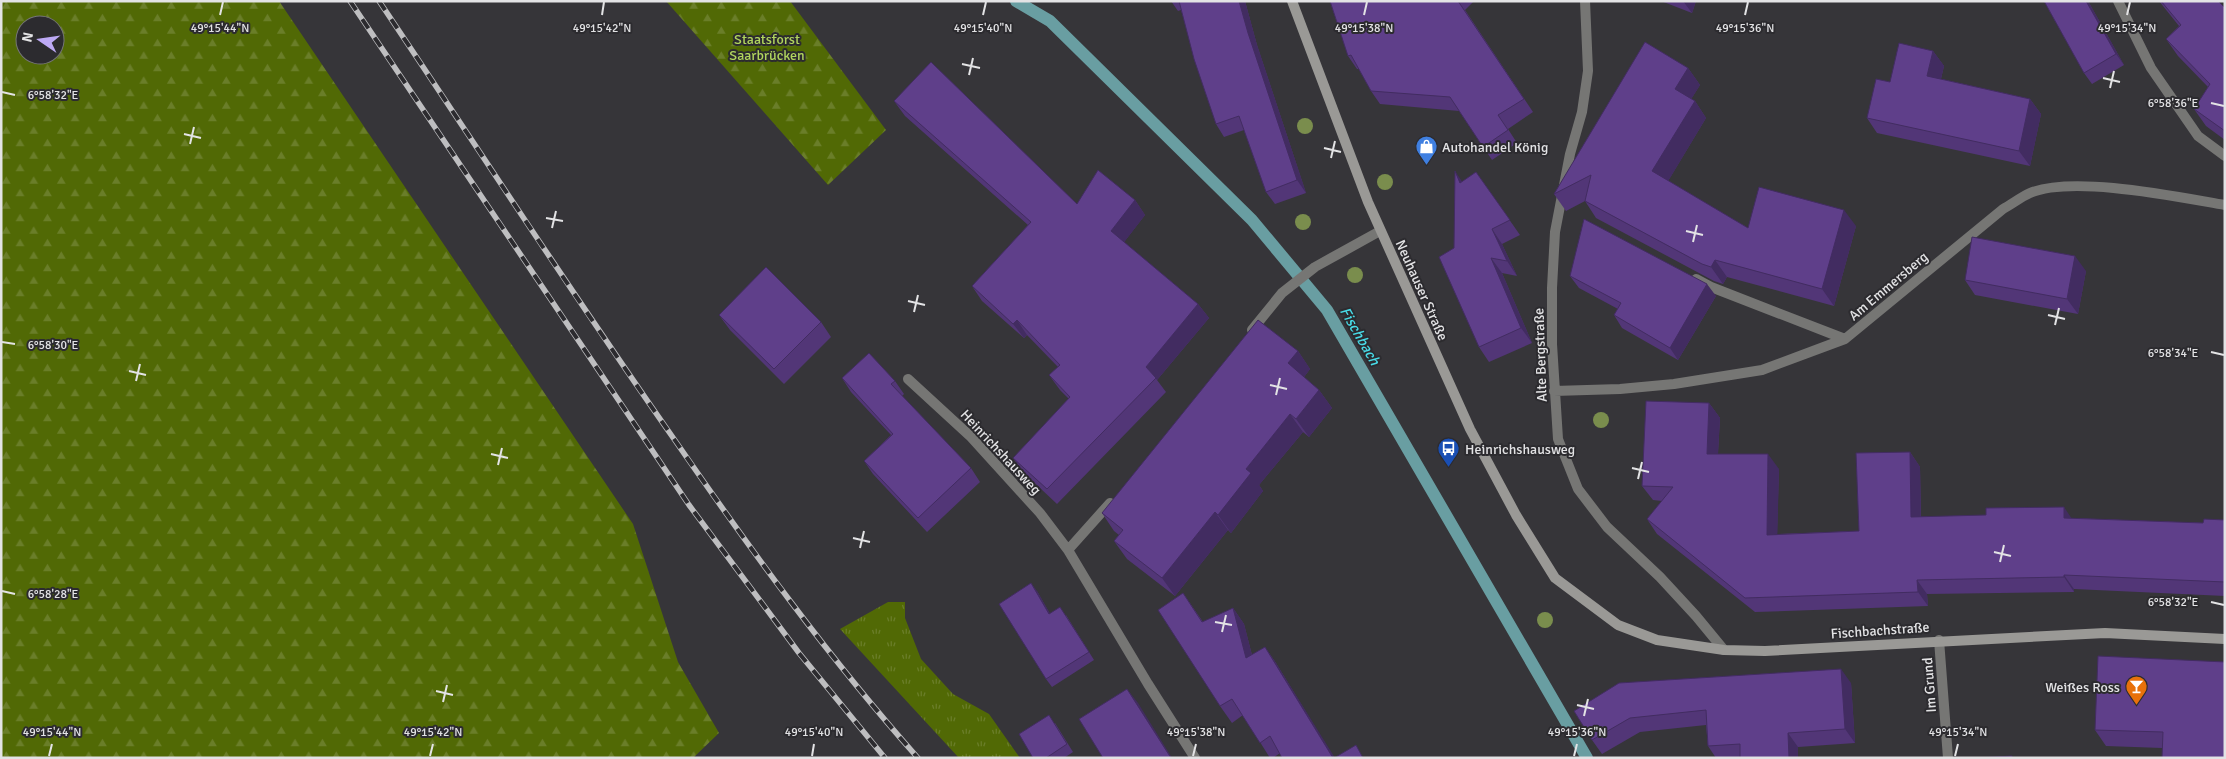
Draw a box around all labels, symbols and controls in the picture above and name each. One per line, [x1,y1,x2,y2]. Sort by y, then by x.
north arrow [15,15,65,65]
text: 49°15'44"N [191,21,249,36]
text: 49°15'42"N [573,21,631,36]
text: 49°15'40"N [954,21,1012,36]
text: 49°15'38"N [1335,21,1393,36]
text: 49°15'36"N [1716,21,1774,36]
text: 49°15'34"N [2098,21,2156,36]
text: N [18,31,37,44]
park label: Staatsforst Saarbrücken [729,31,805,64]
text: 6°58'32"E [28,88,79,103]
text: 6°58'36"E [2148,96,2199,111]
shop icon: Autohandel König [1414,135,1438,166]
place label: Autohandel König [1442,139,1548,156]
street label: Neuhauser Straße [1392,237,1451,343]
street label: Am Emmersberg [1845,248,1931,324]
water label: Fischbach [1336,304,1384,369]
street label: Alte Bergstraße [1530,308,1551,402]
text: 6°58'30"E [28,338,79,353]
text: 6°58'34"E [2148,346,2199,361]
street label: Heinrichshausweg [957,406,1044,498]
bus stop icon: Heinrichshausweg [1437,437,1461,468]
place label: Heinrichshausweg [1465,441,1575,458]
text: 6°58'28"E [28,587,79,602]
text: 6°58'32"E [2148,595,2199,610]
street label: Fischbachstraße [1830,619,1930,642]
street label: Im Grund [1919,657,1940,713]
bar icon: Weißes Ross [2124,675,2148,706]
place label: Weißes Ross [2045,679,2120,696]
text: 49°15'44"N [23,725,81,740]
text: 49°15'42"N [404,725,462,740]
text: 49°15'40"N [785,725,843,740]
text: 49°15'38"N [1167,725,1225,740]
text: 49°15'36"N [1548,725,1606,740]
text: 49°15'34"N [1929,725,1987,740]

